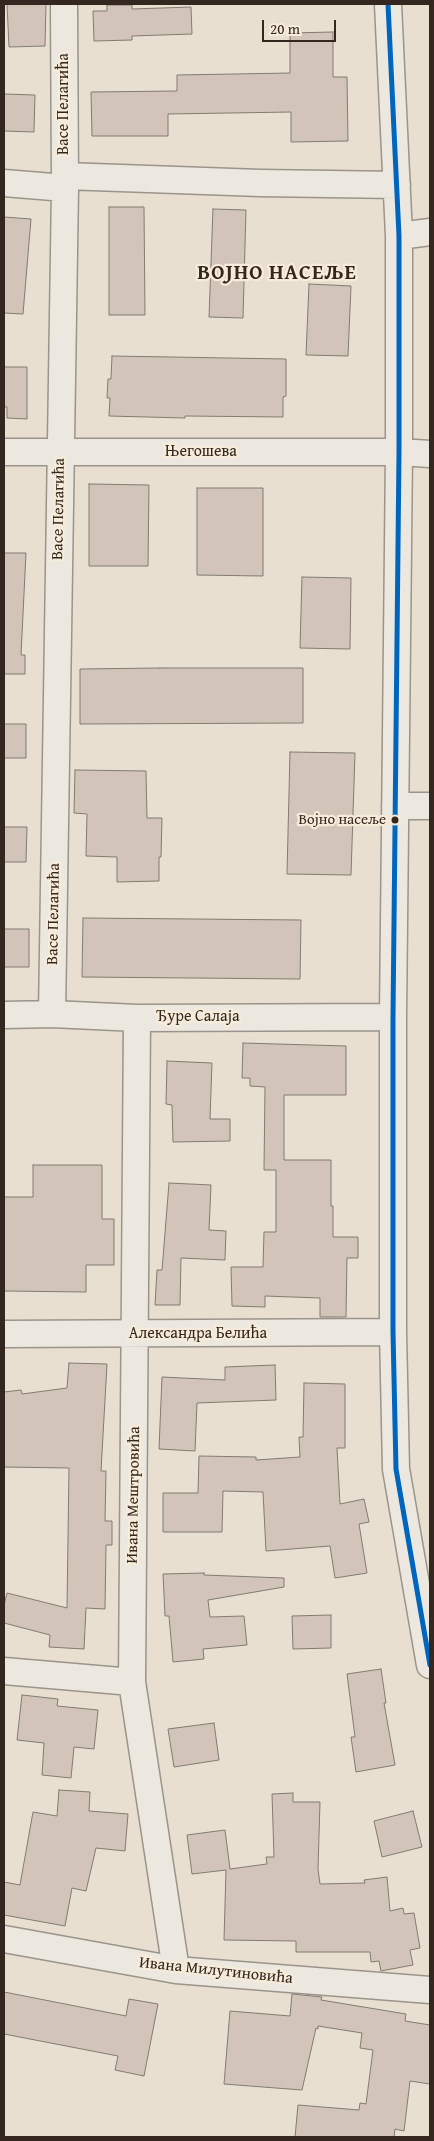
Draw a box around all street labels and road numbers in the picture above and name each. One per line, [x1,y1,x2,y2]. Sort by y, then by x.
street label: Васе Пелагића [54,53,74,155]
street label: Његошева [165,442,237,462]
street label: Васе Пелагића [49,458,69,560]
street label: Васе Пелагића [44,863,64,965]
street label: Ђуре Салаја [156,1007,240,1027]
street label: Александра Белића [129,1324,267,1344]
street label: Ивана Мештровића [123,1426,145,1564]
street label: Ивана Милутиновића [138,1953,294,1989]

